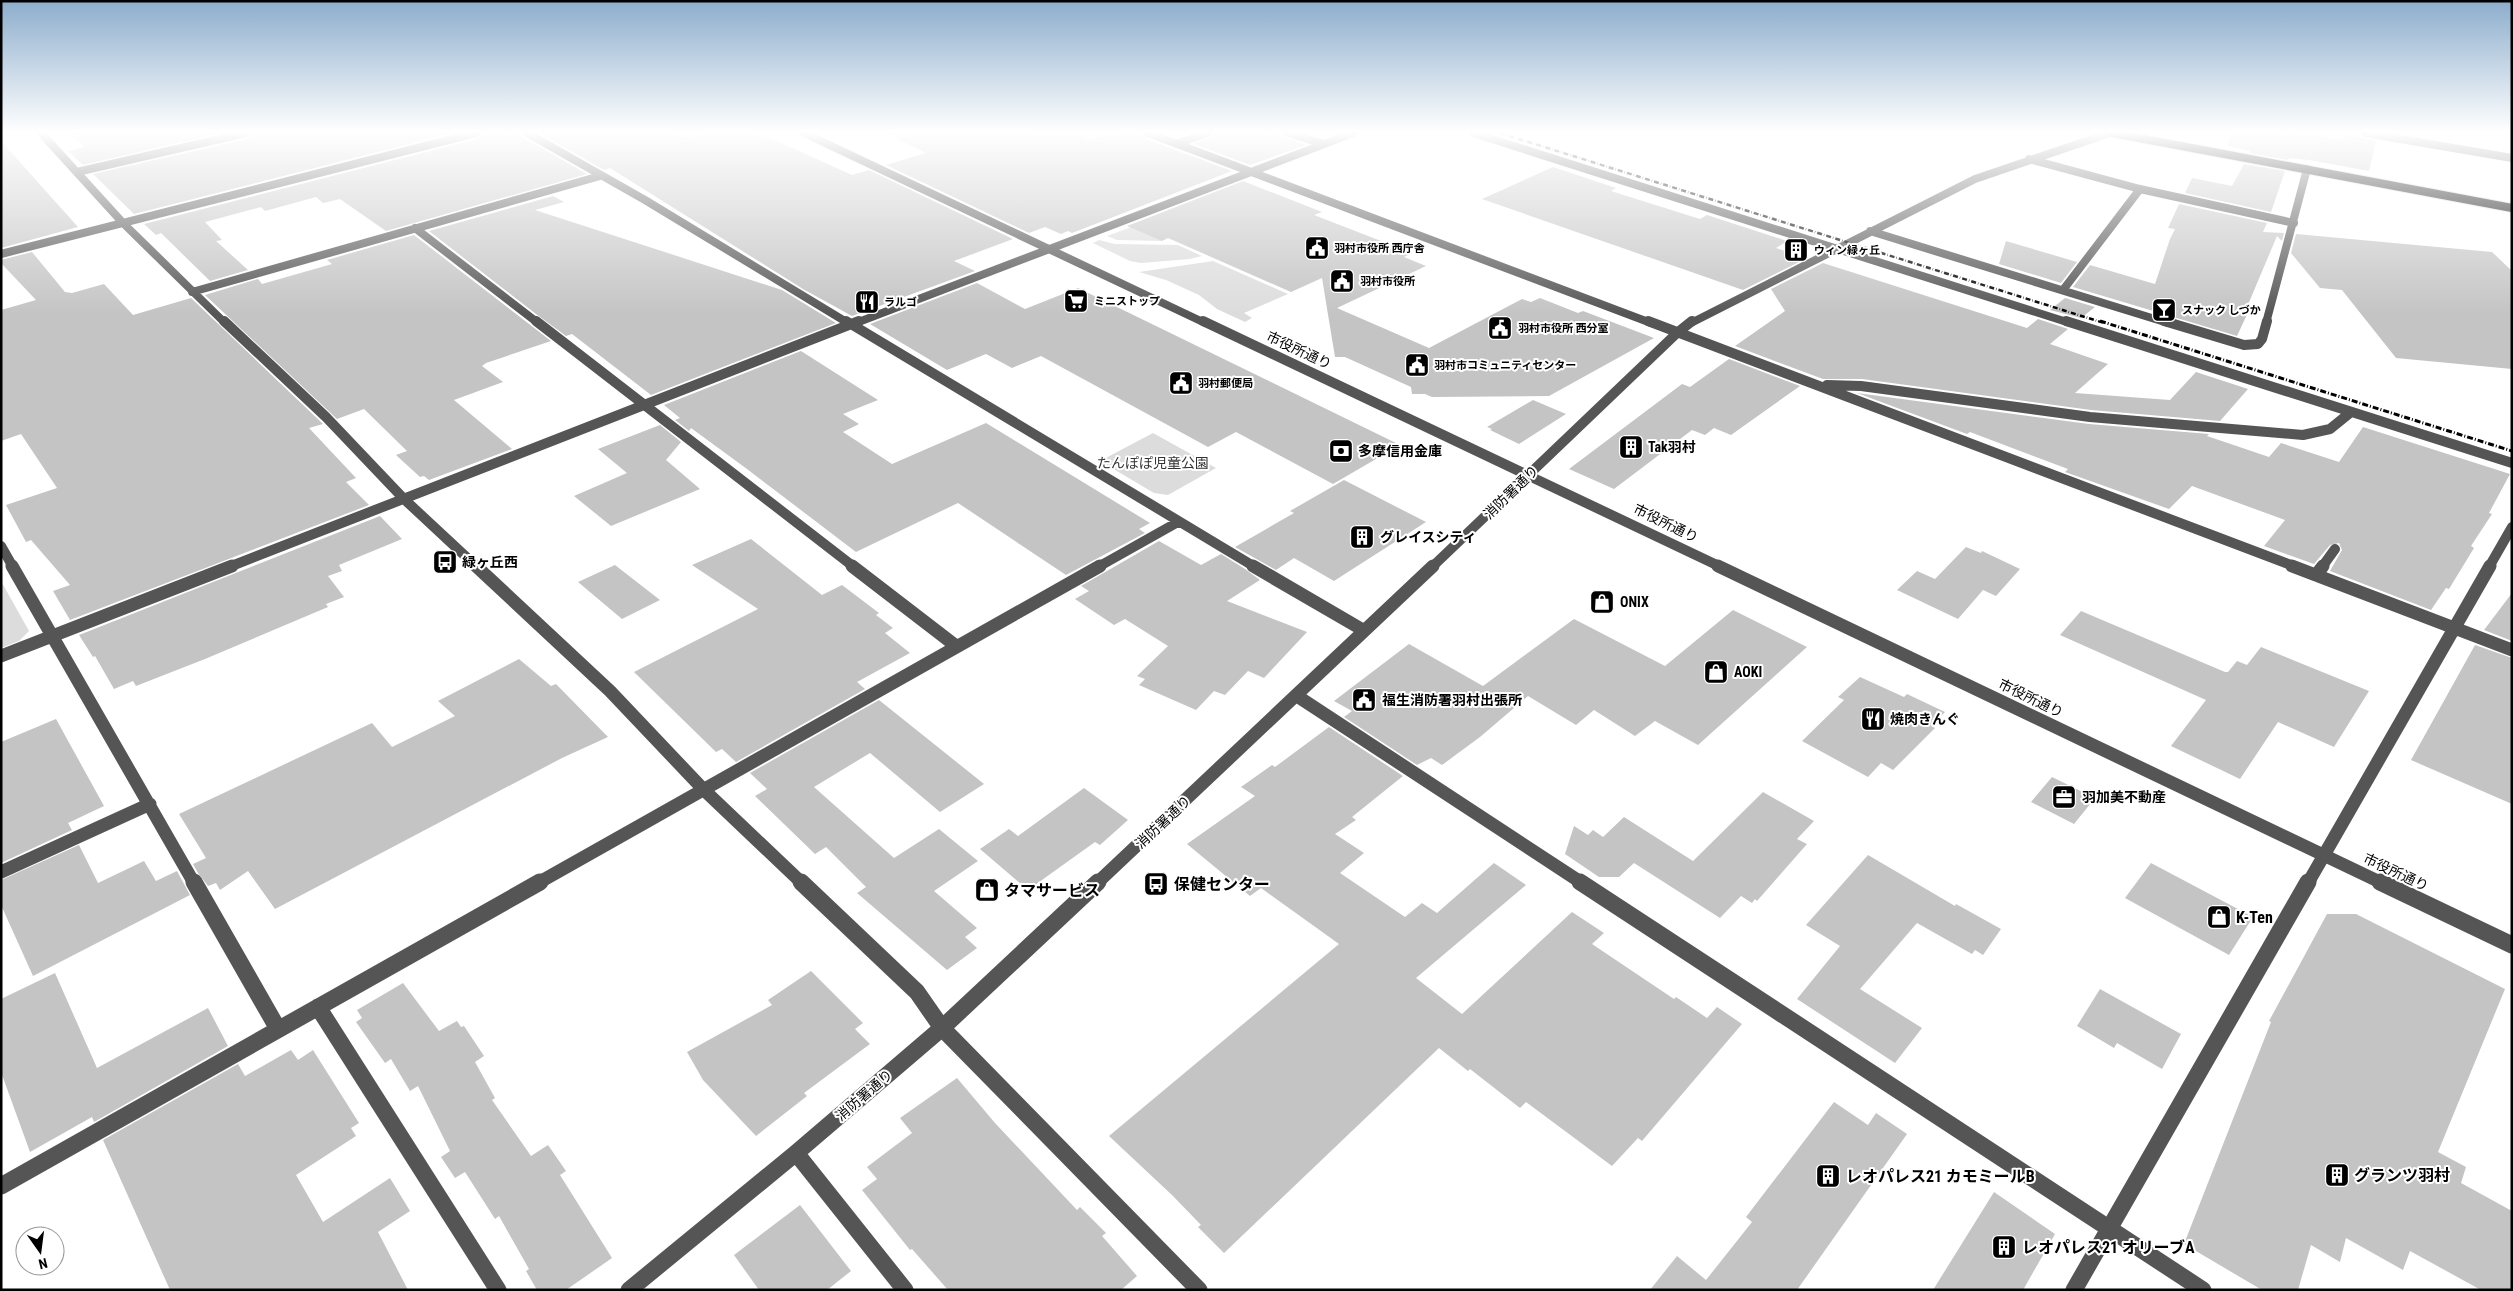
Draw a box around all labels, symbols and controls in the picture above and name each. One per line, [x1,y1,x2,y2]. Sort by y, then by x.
public building icon: 羽村市役所 西庁舎 [1304,235,1330,261]
building icon: ウィン緑ヶ丘 [1783,237,1809,263]
place label: 羽村市役所 西庁舎 [1334,242,1426,255]
place label: ウィン緑ヶ丘 [1814,244,1880,257]
public building icon: 羽村市役所 [1329,268,1355,294]
place label: 羽村市役所 [1360,275,1415,288]
supermarket icon: ミニストップ [1063,288,1089,314]
restaurant icon: ラルゴ [854,289,880,315]
place label: ミニストップ [1094,295,1160,308]
place label: ラルゴ [884,296,917,309]
bar icon: スナック しづか [2151,297,2177,323]
place label: スナック しづか [2182,304,2261,317]
public building icon: 羽村市役所 西分室 [1487,315,1513,341]
place label: 羽村市役所 西分室 [1518,322,1609,335]
street label: 市役所通り [1264,328,1334,372]
public building icon: 羽村市コミュニティセンター [1404,352,1430,378]
place label: 羽村市コミュニティセンター [1434,359,1576,372]
public building icon: 羽村郵便局 [1168,370,1194,396]
place label: 羽村郵便局 [1198,377,1253,390]
building icon: Tak羽村 [1618,434,1644,460]
bank icon: 多摩信用金庫 [1328,438,1354,464]
place label: Tak羽村 [1648,439,1696,455]
place label: 多摩信用金庫 [1358,443,1442,459]
park label: たんぽぽ児童公園 [1097,455,1209,471]
street label: 消防署通り [1480,462,1542,522]
street label: 市役所通り [1631,500,1701,546]
building icon: グレイスシティ [1349,524,1375,550]
place label: グレイスシティ [1380,529,1477,545]
bus stop icon: 緑ヶ丘西 [432,549,458,575]
place label: 緑ヶ丘西 [462,554,518,570]
shop icon: ONIX [1589,589,1615,615]
place label: ONIX [1620,594,1649,610]
shop icon: AOKI [1703,659,1729,685]
place label: AOKI [1734,664,1762,680]
street label: 市役所通り [1996,675,2066,721]
public building icon: 福生消防署羽村出張所 [1351,687,1377,713]
place label: 福生消防署羽村出張所 [1382,692,1522,708]
restaurant icon: 焼肉きんぐ [1860,706,1886,732]
place label: 焼肉きんぐ [1890,711,1960,727]
office icon: 羽加美不動産 [2051,784,2077,810]
place label: 羽加美不動産 [2082,789,2166,805]
street label: 消防署通り [1132,792,1194,852]
street label: 市役所通り [2361,850,2431,894]
bus stop icon: 保健センター [1143,871,1169,897]
place label: 保健センター [1174,875,1270,894]
shop icon: タマサービス [974,877,1000,903]
place label: タマサービス [1004,881,1100,900]
shop icon: K-Ten [2206,904,2232,930]
place label: K-Ten [2236,908,2273,927]
street label: 消防署通り [832,1066,896,1124]
building icon: グランツ羽村 [2324,1162,2350,1188]
building icon: レオパレス21 カモミールB [1815,1163,1841,1189]
place label: グランツ羽村 [2354,1166,2450,1185]
place label: レオパレス21 カモミールB [1846,1167,2035,1186]
north arrow [15,1226,65,1276]
building icon: レオパレス21 オリーブA [1991,1234,2017,1260]
place label: レオパレス21 オリーブA [2022,1238,2195,1257]
text: N [37,1255,49,1272]

